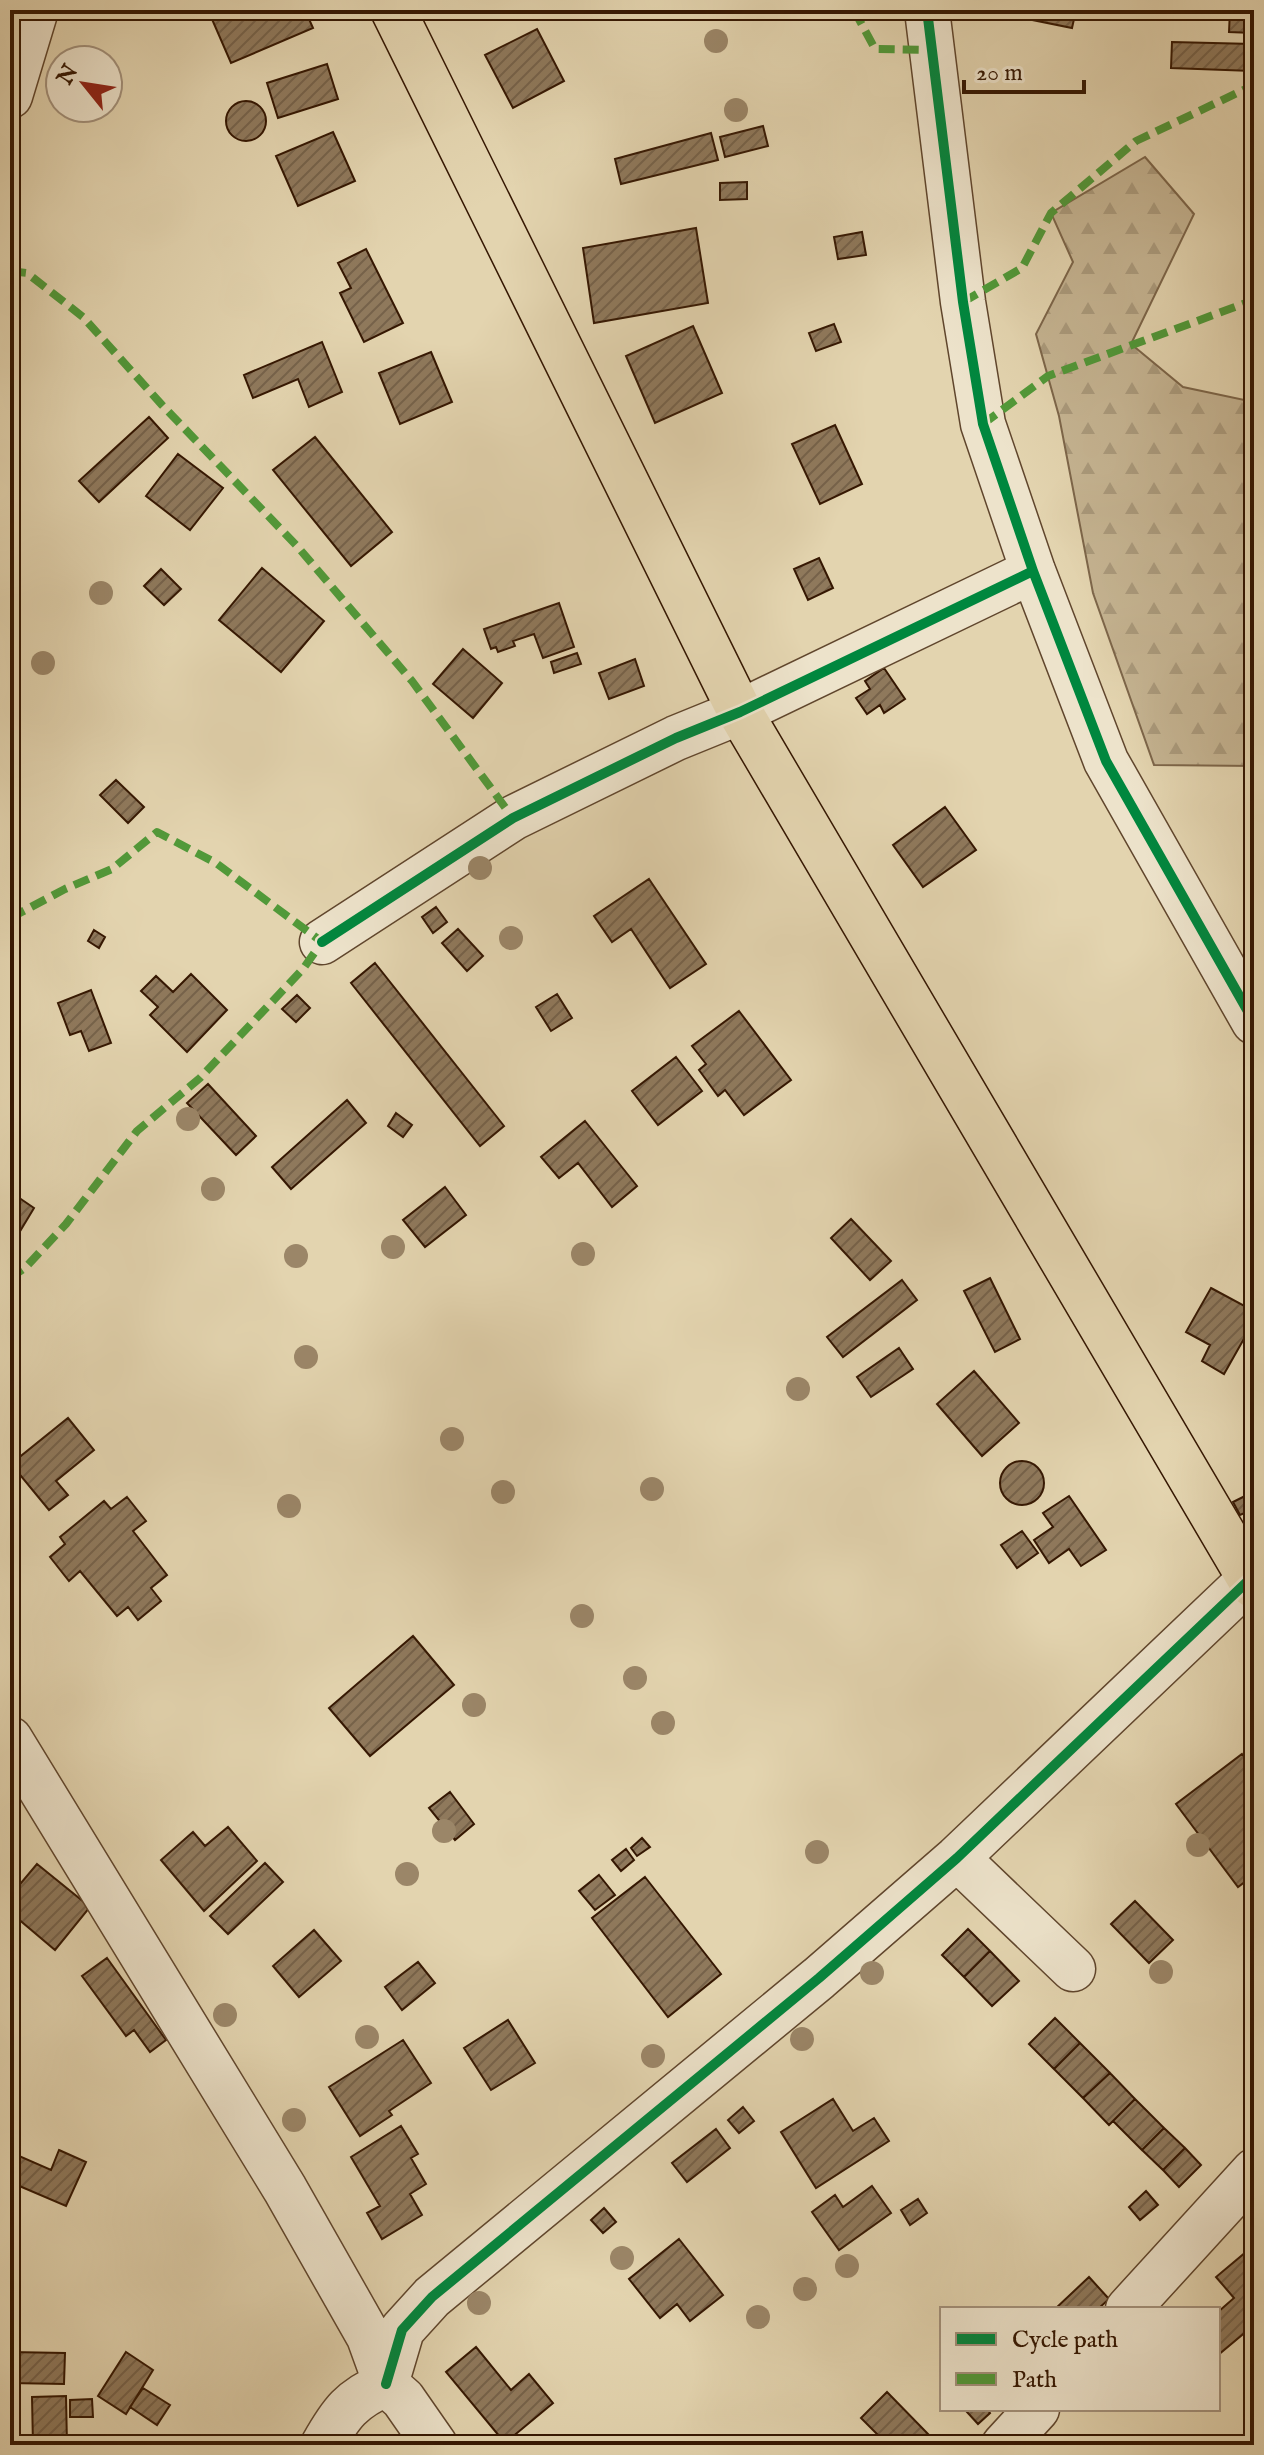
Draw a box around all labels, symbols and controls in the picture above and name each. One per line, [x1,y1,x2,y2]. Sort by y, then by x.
north arrow [44,44,124,124]
scale bar [964,44,1084,94]
text: 20 m [976,58,1023,89]
text: N [51,60,85,91]
legend [940,2307,1220,2411]
text: Cycle path [1012,2325,1118,2356]
text: Path [1012,2365,1057,2396]

